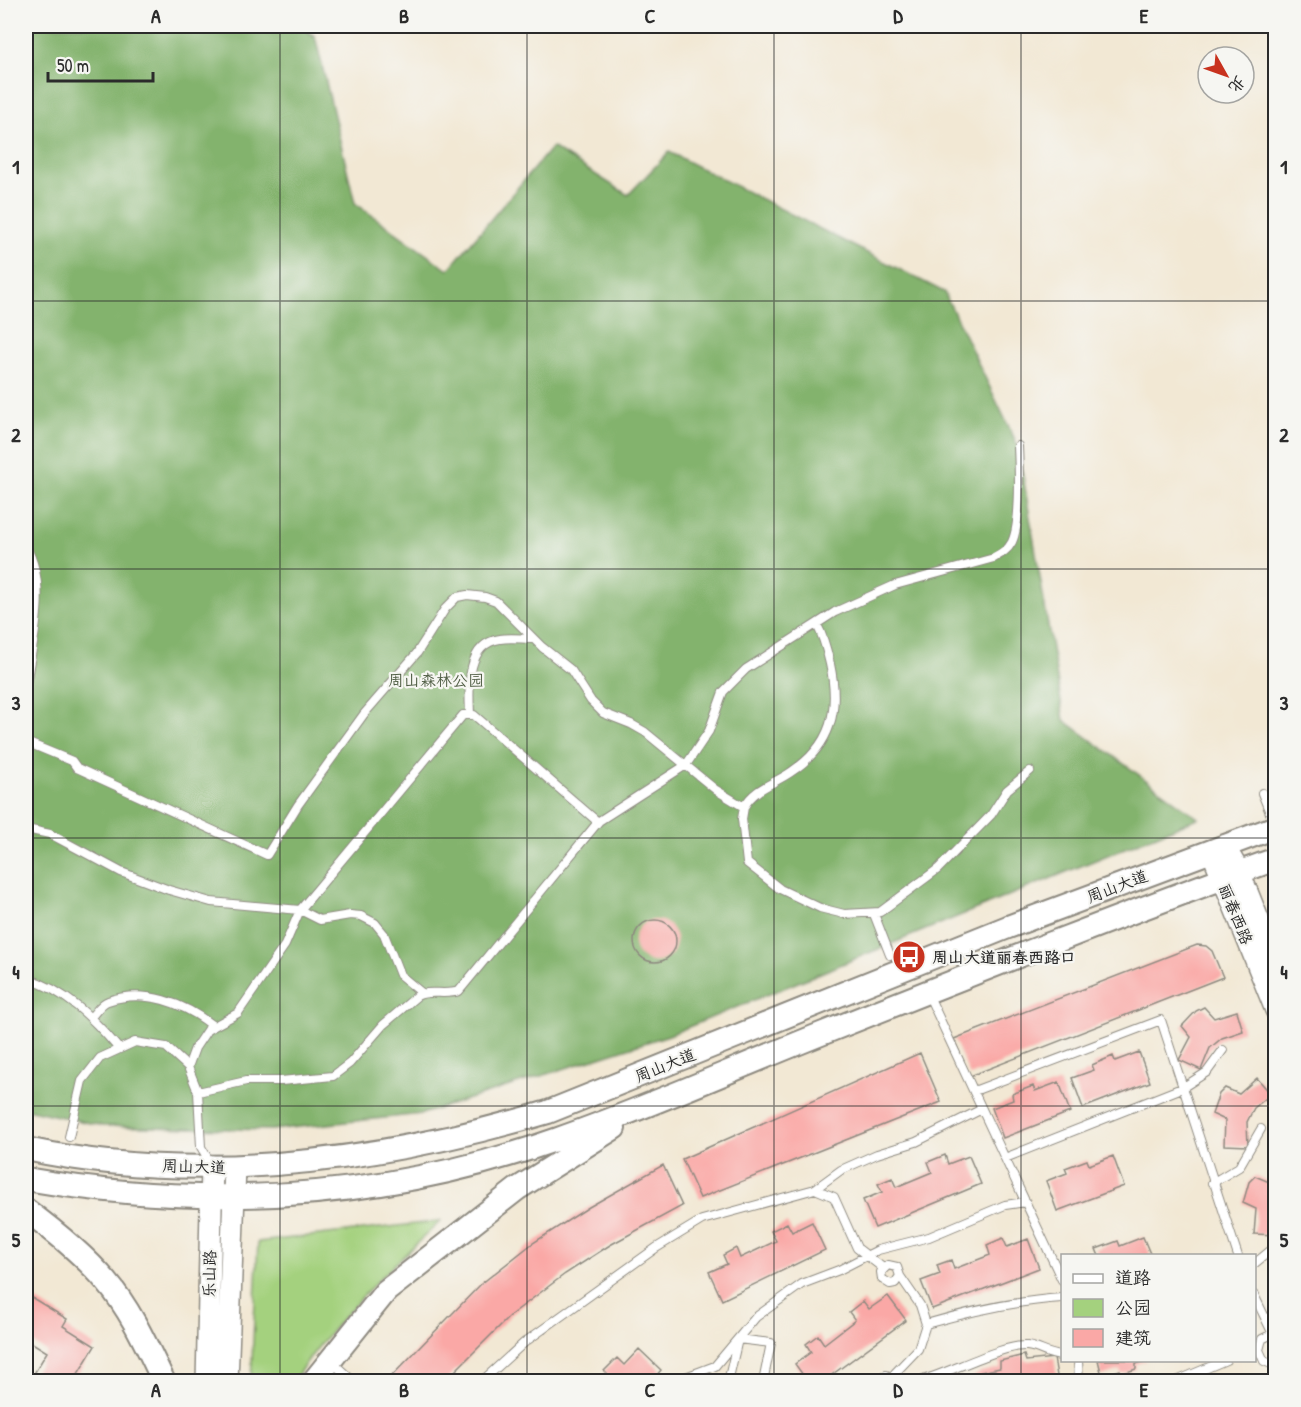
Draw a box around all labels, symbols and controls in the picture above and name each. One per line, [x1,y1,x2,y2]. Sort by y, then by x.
text: A [151,2,161,29]
text: B [399,2,409,29]
text: C [645,2,656,29]
text: D [893,2,903,29]
text: E [1140,2,1149,29]
scale bar [48,45,153,83]
north arrow [1196,45,1256,105]
text: 50 m [57,53,89,78]
text: 北 [1224,71,1251,98]
text: 1 [12,153,20,180]
text: 1 [1280,153,1288,180]
text: 2 [11,421,21,448]
text: 2 [1279,421,1289,448]
park label: 周山森林公园 [388,669,484,691]
text: 3 [12,689,21,716]
text: 3 [1280,689,1289,716]
street label: 周山大道 [1083,864,1151,908]
street label: 丽春西路 [1214,880,1258,948]
bus stop icon: 周山大道丽春西路口 [891,939,927,975]
place label: 周山大道丽春西路口 [932,946,1076,968]
text: 4 [12,958,20,985]
text: 4 [1280,958,1288,985]
street label: 周山大道 [631,1043,699,1087]
street label: 周山大道 [162,1154,226,1178]
text: 5 [12,1226,21,1253]
text: 5 [1280,1226,1289,1253]
street label: 乐山路 [198,1250,220,1298]
legend [1061,1254,1256,1362]
text: 道路 [1115,1265,1151,1290]
text: 公园 [1115,1295,1151,1320]
text: 建筑 [1115,1325,1151,1350]
text: A [151,1376,161,1403]
text: B [399,1376,409,1403]
text: C [645,1376,656,1403]
text: D [893,1376,903,1403]
text: E [1140,1376,1149,1403]

